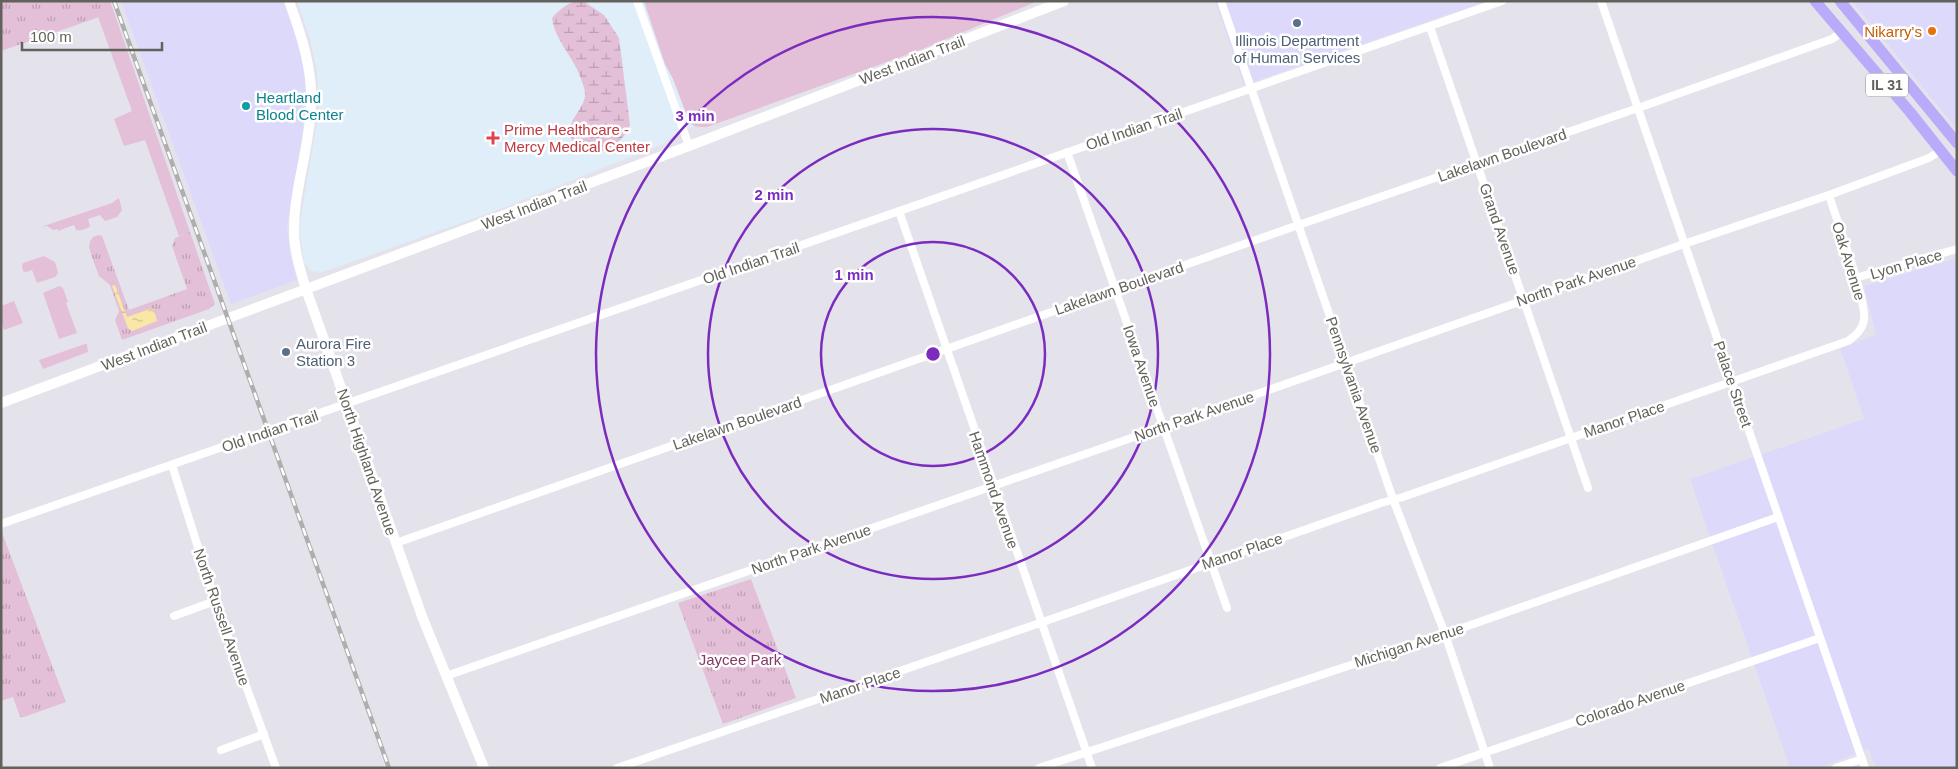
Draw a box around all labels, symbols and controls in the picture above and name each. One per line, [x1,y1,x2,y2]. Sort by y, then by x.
marker: Illinois Department of Human Services [1291,17,1303,29]
scale bar [22,20,162,52]
place label: Nikarry's [1864,23,1922,40]
marker: Nikarry's [1926,25,1938,37]
text: 100 m [30,28,72,45]
street label: West Indian Trail [857,32,967,88]
place label: Illinois Department of Human Services [1234,32,1360,66]
road number: IL 31 [1866,74,1908,96]
place label: Heartland Blood Center [256,89,344,123]
marker: Heartland Blood Center [240,100,252,112]
street label: Old Indian Trail [1084,105,1184,153]
text: 3 min [675,107,715,124]
place label: Prime Healthcare - Mercy Medical Center [504,121,650,155]
street label: Lakelawn Boulevard [1435,125,1569,185]
marker: Prime Healthcare - Mercy Medical Center [486,131,500,145]
street label: West Indian Trail [479,177,589,233]
street label: Grand Avenue [1476,181,1524,277]
text: 2 min [754,186,794,203]
street label: Oak Avenue [1829,220,1869,302]
street label: Old Indian Trail [701,239,801,287]
street label: Lyon Place [1868,246,1944,282]
street label: North Park Avenue [1514,253,1638,309]
street label: Lakelawn Boulevard [1052,258,1186,318]
text: 1 min [834,266,874,283]
street label: Pennsylvania Avenue [1323,315,1385,455]
street label: West Indian Trail [99,318,209,374]
street label: Iowa Avenue [1120,323,1164,409]
place label: Aurora Fire Station 3 [296,335,371,369]
street label: Palace Street [1710,339,1756,430]
centre of rings [924,345,942,363]
marker: Aurora Fire Station 3 [280,346,292,358]
street label: North Highland Avenue [334,386,400,538]
street label: North Park Avenue [1132,388,1256,444]
street label: Lakelawn Boulevard [670,393,804,453]
street label: Manor Place [1581,397,1667,441]
street label: Old Indian Trail [220,407,320,455]
street label: Hammond Avenue [966,429,1022,551]
street label: North Park Avenue [749,521,873,577]
street label: Manor Place [1199,529,1285,573]
street label: North Russell Avenue [191,546,253,688]
street label: Michigan Avenue [1352,619,1466,671]
park label: Jaycee Park [699,651,782,668]
street label: Manor Place [817,663,903,707]
street label: Colorado Avenue [1573,676,1687,730]

